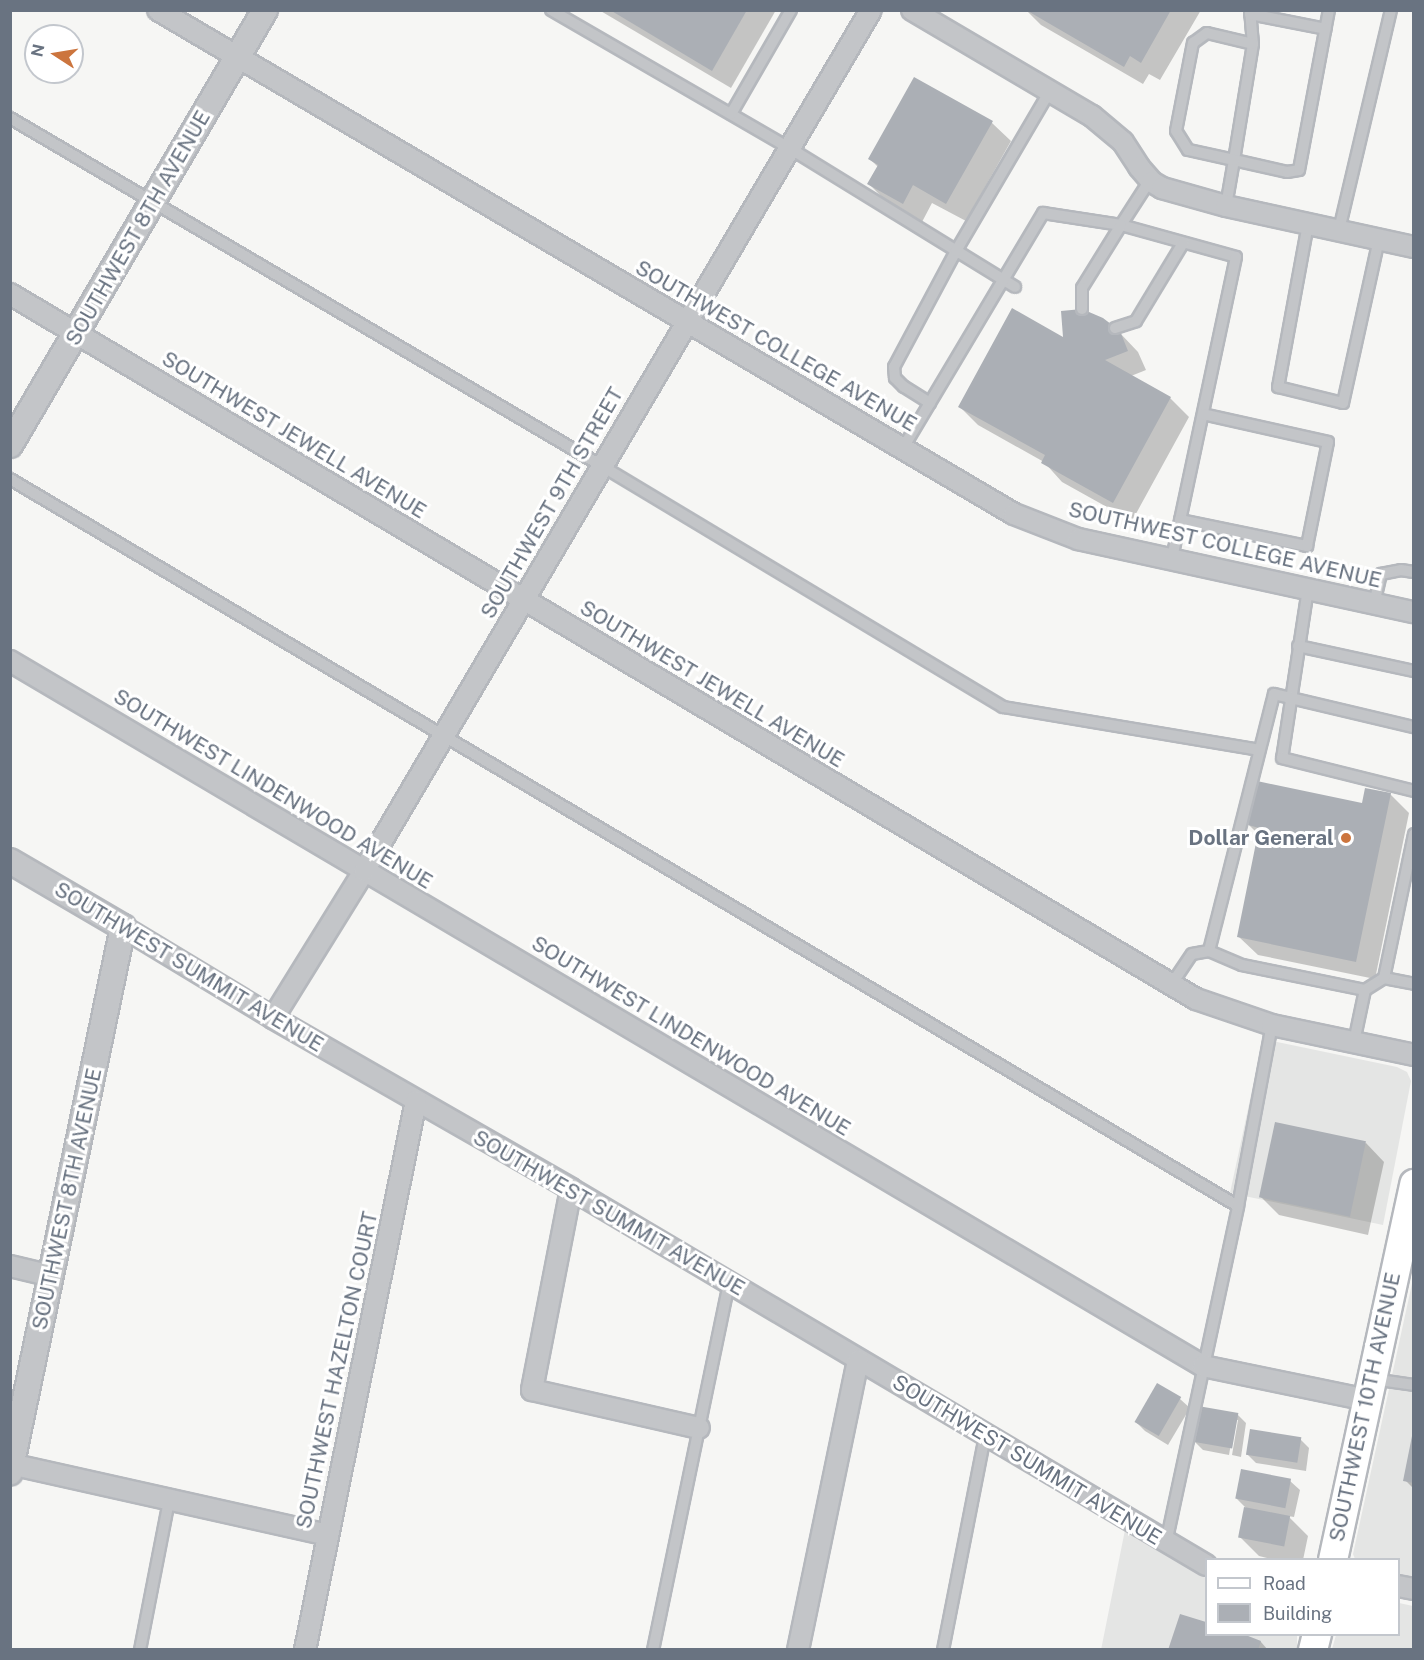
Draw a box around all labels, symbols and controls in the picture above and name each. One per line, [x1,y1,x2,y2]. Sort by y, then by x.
north arrow [24,24,84,84]
text: N [27,42,48,59]
street label: SOUTHWEST 8TH AVENUE [60,106,216,350]
street label: SOUTHWEST COLLEGE AVENUE [631,255,921,437]
street label: SOUTHWEST JEWELL AVENUE [157,346,431,524]
street label: SOUTHWEST 9TH STREET [475,383,629,623]
street label: SOUTHWEST COLLEGE AVENUE [1066,497,1384,593]
street label: SOUTHWEST JEWELL AVENUE [575,595,849,773]
street label: SOUTHWEST LINDENWOOD AVENUE [109,684,437,894]
place label: Dollar General [1188,825,1334,851]
marker: Dollar General [1339,831,1353,845]
street label: SOUTHWEST SUMMIT AVENUE [50,877,328,1057]
street label: SOUTHWEST LINDENWOOD AVENUE [527,931,855,1141]
street label: SOUTHWEST 8TH AVENUE [27,1066,107,1332]
street label: SOUTHWEST SUMMIT AVENUE [469,1125,749,1301]
street label: SOUTHWEST HAZELTON COURT [291,1209,383,1531]
street label: SOUTHWEST 10TH AVENUE [1324,1270,1406,1544]
street label: SOUTHWEST SUMMIT AVENUE [888,1370,1166,1550]
legend [1205,1558,1400,1636]
text: Road [1263,1573,1306,1594]
text: Building [1263,1603,1332,1624]

